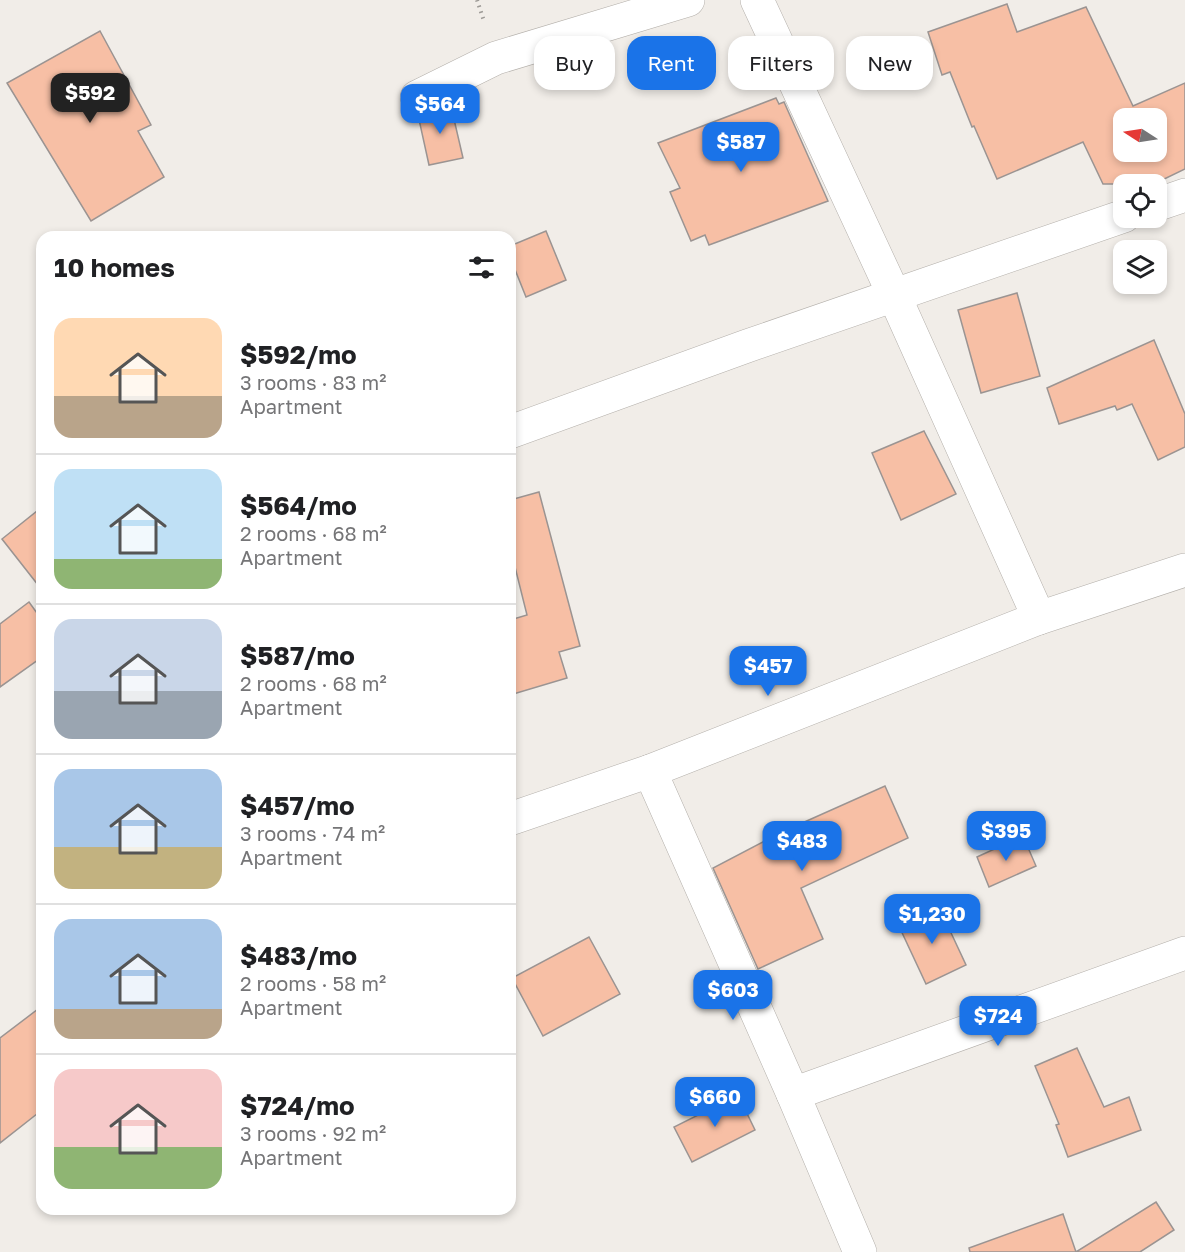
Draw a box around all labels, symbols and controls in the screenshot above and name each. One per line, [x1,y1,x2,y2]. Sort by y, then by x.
chip: Buy [534,36,615,90]
chip: Rent [627,36,716,90]
chip: Filters [728,36,834,90]
chip: New [846,36,933,90]
pin: $592 [54,73,126,124]
text: $592 [65,80,115,104]
pin: $564 [404,84,476,135]
text: $564 [415,91,465,115]
north arrow [1113,108,1167,162]
map controls [1113,108,1167,294]
pin: $587 [705,122,777,173]
text: $587 [716,129,766,153]
button: locate [1113,174,1167,228]
button: layers [1113,240,1167,294]
icon: filters [465,251,498,284]
text: 10 homes [54,252,175,283]
text: $592/mo [240,339,356,370]
icon: home [102,342,174,414]
text: 3 rooms · 83 m² [240,370,386,394]
text: Apartment [240,394,343,418]
text: $564/mo [240,490,357,521]
icon: home [102,493,174,565]
text: 2 rooms · 68 m² [240,521,387,545]
text: Apartment [240,545,343,569]
text: $587/mo [240,640,355,671]
icon: home [102,643,174,715]
pin: $457 [732,646,804,697]
text: $457 [744,653,793,677]
text: 2 rooms · 68 m² [240,671,387,695]
text: Apartment [240,695,343,719]
text: $457/mo [240,790,355,821]
icon: home [102,793,174,865]
pin: $395 [970,811,1042,862]
text: $395 [981,818,1031,842]
text: 3 rooms · 74 m² [240,821,385,845]
pin: $483 [766,821,838,872]
text: $483 [777,828,827,852]
text: Apartment [240,845,343,869]
pin: $1,230 [883,894,981,945]
text: $1,230 [898,901,966,925]
text: $483/mo [240,940,357,971]
icon: home [102,943,174,1015]
pin: $603 [697,970,769,1021]
text: 2 rooms · 58 m² [240,971,386,995]
text: $603 [707,977,759,1001]
text: Apartment [240,995,343,1019]
pin: $724 [962,996,1034,1047]
text: $724 [974,1003,1023,1027]
pin: $660 [679,1077,751,1128]
text: $660 [689,1084,741,1108]
text: $724/mo [240,1090,355,1121]
icon: home [102,1093,174,1165]
text: 3 rooms · 92 m² [240,1121,386,1145]
text: Apartment [240,1145,343,1169]

